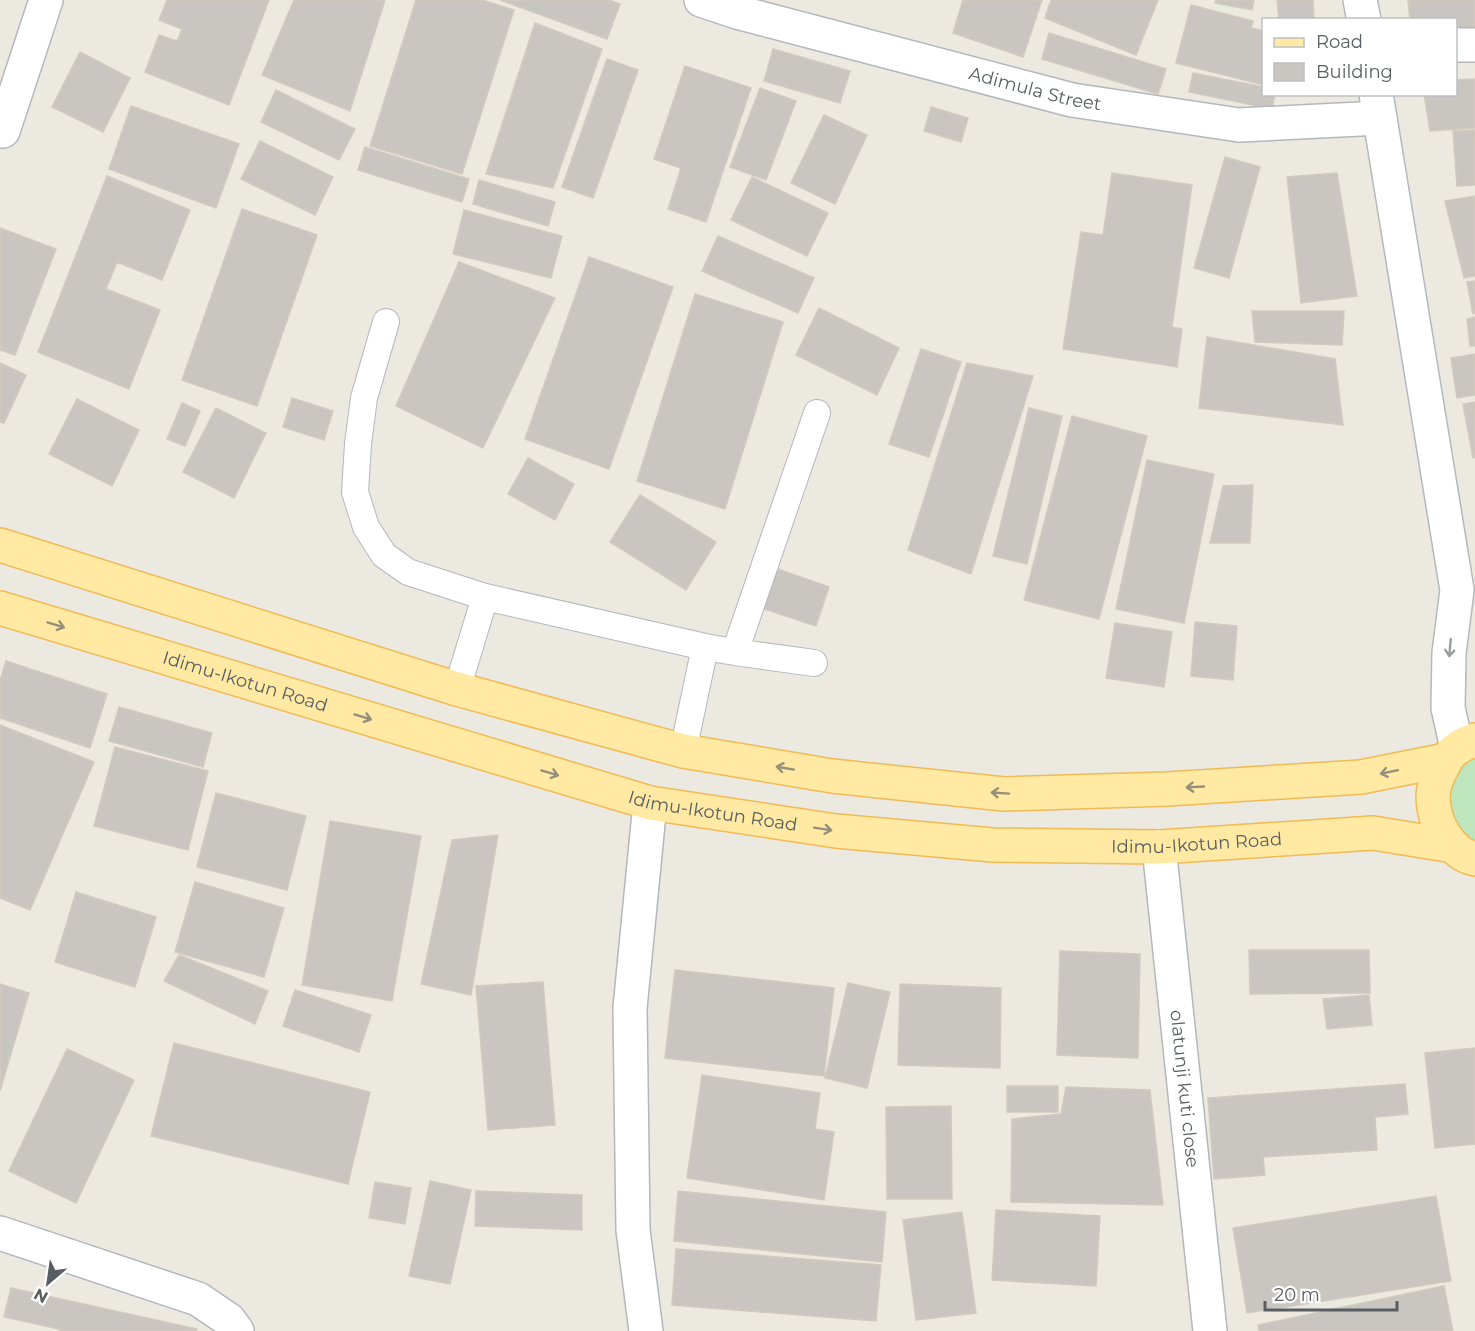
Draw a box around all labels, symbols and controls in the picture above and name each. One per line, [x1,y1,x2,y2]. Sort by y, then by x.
legend [1262,18,1457,96]
text: Road [1316,31,1363,53]
text: Building [1316,61,1393,83]
street label: Adimula Street [967,62,1103,115]
one-way arrow [46,620,65,631]
one-way arrow [1444,638,1455,658]
street label: Idimu-Ikotun Road [160,646,330,717]
one-way arrow [354,712,373,723]
one-way arrow [776,762,796,773]
one-way arrow [1380,767,1399,778]
one-way arrow [540,768,559,779]
one-way arrow [1185,782,1205,793]
street label: Idimu-Ikotun Road [626,786,799,836]
one-way arrow [990,787,1010,798]
one-way arrow [813,824,832,835]
street label: Idimu-Ikotun Road [1111,828,1283,858]
street label: olatunji kuti close [1165,1009,1204,1169]
north arrow [18,1253,78,1313]
scale bar [1265,1274,1397,1312]
text: N [31,1284,51,1307]
text: 20 m [1274,1284,1320,1306]

